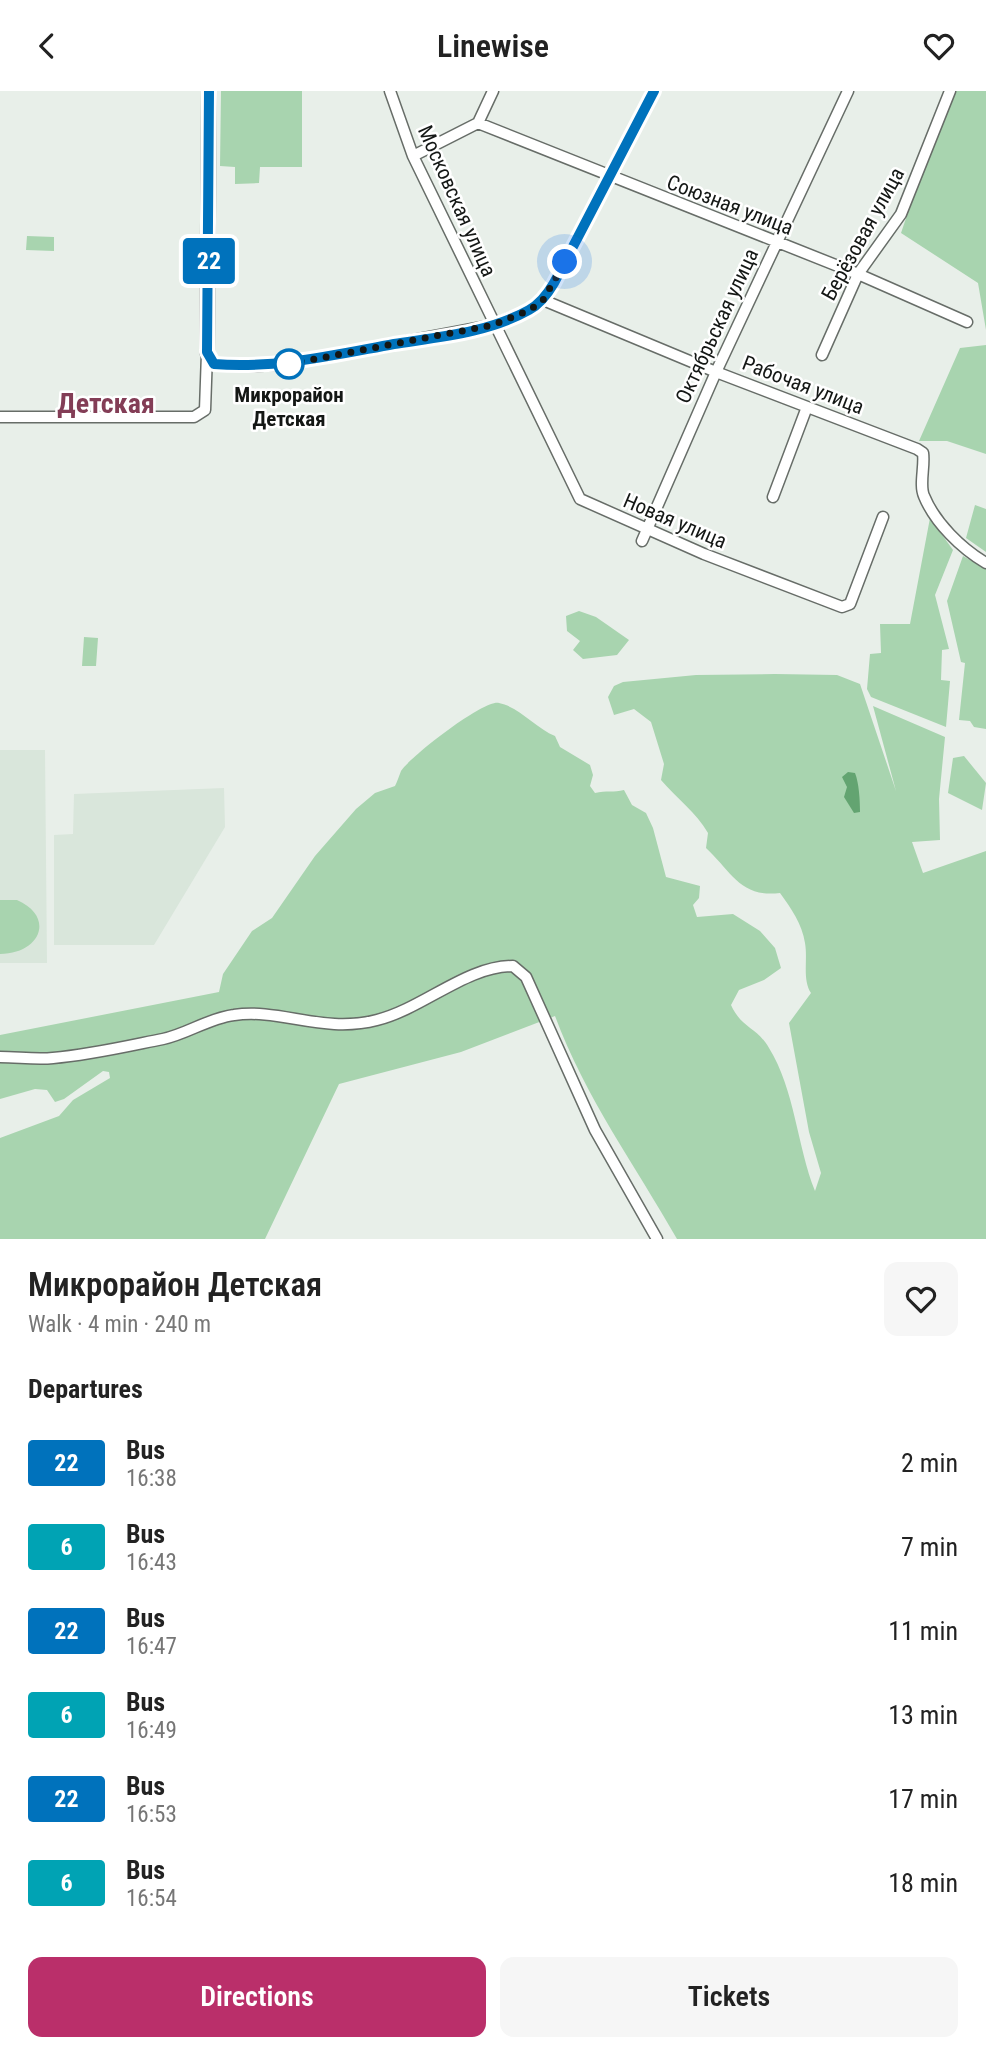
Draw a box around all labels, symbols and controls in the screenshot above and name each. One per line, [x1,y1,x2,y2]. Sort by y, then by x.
icon: back [28,27,66,65]
text: Linewise [437,27,549,65]
icon: heart [920,27,958,65]
street label: Московская улица [413,122,501,280]
street label: Берёзовая улица [817,164,909,304]
street label: Союзная улица [664,170,796,240]
line badge: 22 [178,238,241,284]
your location [547,244,582,279]
street label: Октябрьская улица [671,245,763,407]
text: 22 [197,247,221,275]
marker: Микрорайон Детская [274,349,304,379]
street label: Рабочая улица [739,351,867,419]
place label: Микрорайон Детская [234,383,344,431]
district label: Детская [57,387,155,420]
street label: Новая улица [620,488,730,554]
button: heart [884,1262,958,1336]
text: Микрорайон Детская [28,1265,322,1304]
text: Walk · 4 min · 240 m [28,1311,211,1338]
text: Departures [28,1374,143,1404]
text: Bus [126,1435,165,1465]
text: 2 min [901,1448,958,1478]
text: 22 [54,1449,79,1477]
text: 16:38 [126,1465,177,1492]
text: Bus [126,1519,165,1549]
text: 7 min [901,1532,958,1562]
text: 6 [60,1533,73,1561]
text: 16:43 [126,1549,177,1576]
text: Bus [126,1603,165,1633]
text: 11 min [888,1616,958,1646]
text: 22 [54,1617,79,1645]
text: 16:47 [126,1633,177,1660]
text: Bus [126,1687,165,1717]
text: 13 min [888,1700,958,1730]
text: 6 [60,1701,73,1729]
text: 16:49 [126,1717,177,1744]
text: Bus [126,1771,165,1801]
text: 17 min [888,1784,958,1814]
text: 22 [54,1785,79,1813]
text: 16:53 [126,1801,177,1828]
text: Bus [126,1855,165,1885]
text: 18 min [888,1868,958,1898]
text: 6 [60,1869,73,1897]
text: 16:54 [126,1885,177,1912]
button: Directions [28,1957,486,2037]
button: Tickets [500,1957,958,2037]

